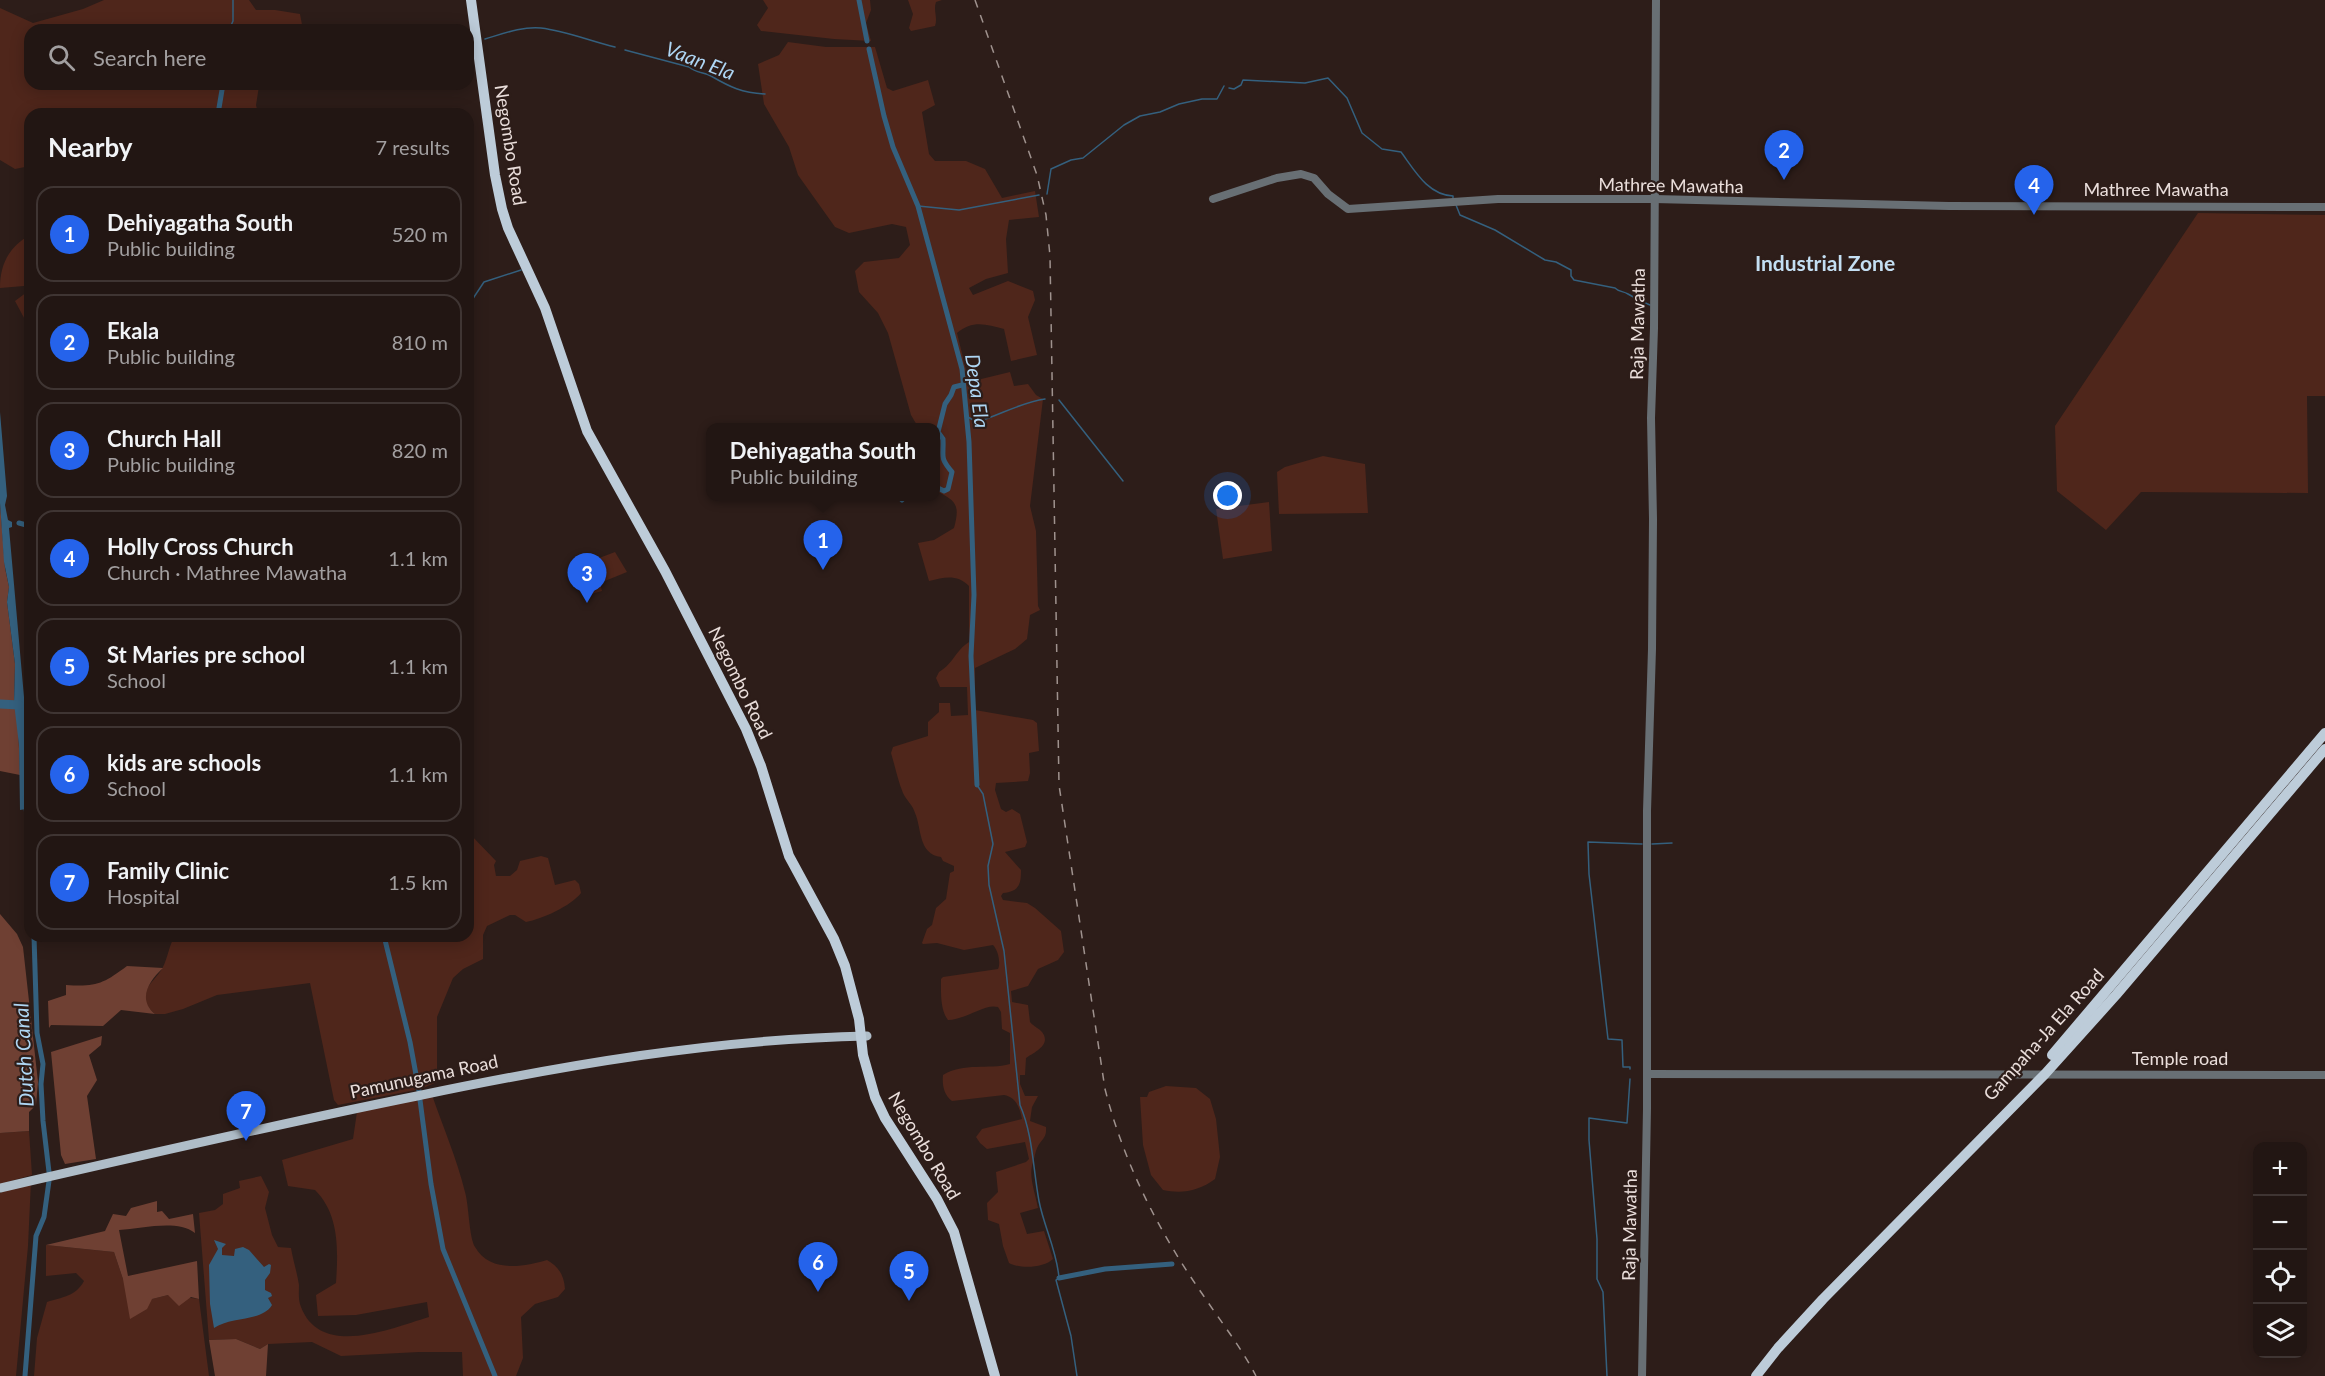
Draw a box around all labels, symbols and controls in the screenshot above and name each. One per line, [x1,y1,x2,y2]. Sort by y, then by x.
search box [24,24,474,90]
water label: Vaan Ela [662,36,738,84]
icon: search [45,41,78,74]
text: Search here [93,44,206,71]
street label: Negombo Road [491,83,531,207]
pin: 2 [1764,130,1804,180]
text: Nearby [48,131,133,163]
text: 7 results [375,135,450,159]
pin: 4 [2014,166,2054,215]
street label: Mathree Mawatha [1598,173,1744,197]
street label: Mathree Mawatha [2083,178,2229,200]
text: Dehiyagatha South [107,209,293,236]
text: 1 [64,222,75,246]
text: 520 m [392,222,448,246]
text: Public building [107,236,235,260]
district label: Industrial Zone [1755,250,1895,275]
street label: Raja Mawatha [1625,268,1649,380]
text: Ekala [107,317,159,344]
text: 2 [64,330,75,354]
text: 810 m [392,330,448,354]
text: Public building [107,344,235,368]
water label: Depa Ela [961,352,995,429]
popup [706,423,940,501]
text: Church Hall [107,425,221,452]
text: Dehiyagatha South [730,437,916,464]
text: 3 [64,438,75,462]
text: 820 m [392,438,448,462]
text: Public building [107,452,235,476]
text: Public building [730,464,858,488]
your location [1213,481,1242,510]
pin: 1 [804,520,842,570]
text: Holly Cross Church [107,533,294,560]
text: 4 [64,546,75,570]
text: 1.1 km [388,546,448,570]
pin: 3 [568,554,606,603]
text: Church · Mathree Mawatha [107,560,347,584]
street label: Negombo Road [704,623,778,742]
text: St Maries pre school [107,641,305,668]
text: 5 [64,654,75,678]
text: 1.1 km [388,654,448,678]
text: School [107,668,166,692]
text: kids are schools [107,749,261,776]
text: 6 [64,762,75,786]
text: 1.1 km [388,762,448,786]
text: School [107,776,166,800]
text: Family Clinic [107,857,229,884]
text: 7 [64,870,75,894]
text: 1.5 km [388,870,448,894]
text: Hospital [107,884,180,908]
street label: Gampaha-Ja Ela Road [1978,964,2108,1105]
water label: Dutch Canal [8,1002,38,1107]
street label: Temple road [2132,1047,2228,1069]
street label: Pamunugama Road [348,1050,500,1102]
street label: Negombo Road [884,1088,966,1203]
pin: 7 [226,1092,266,1141]
map controls [2253,1142,2307,1358]
button: + [2253,1142,2307,1196]
street label: Raja Mawatha [1617,1169,1641,1281]
button: − [2253,1196,2307,1250]
pin: 6 [798,1242,838,1292]
button: locate [2253,1250,2307,1304]
pin: 5 [890,1252,928,1301]
button: layers [2253,1304,2307,1358]

